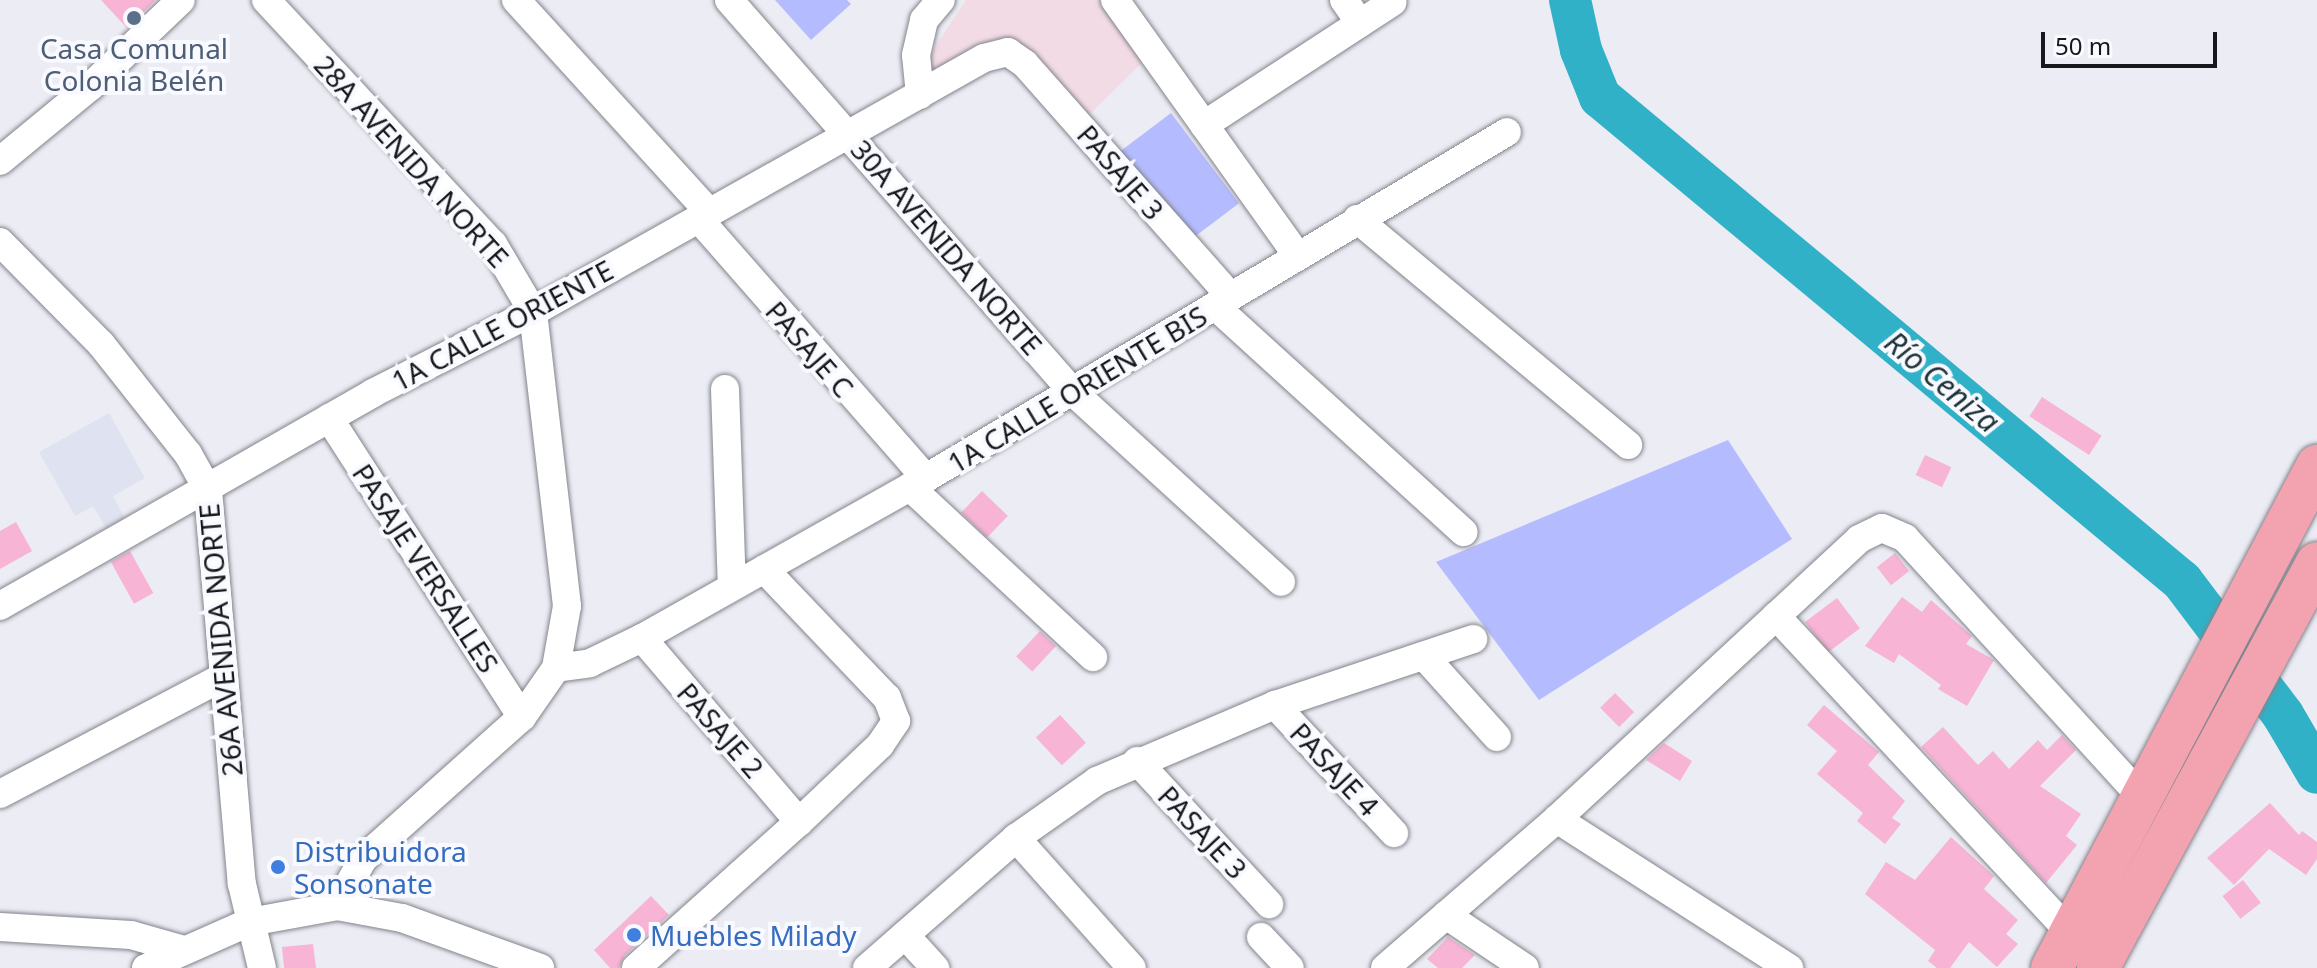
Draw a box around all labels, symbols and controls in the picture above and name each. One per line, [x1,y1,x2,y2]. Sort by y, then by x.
marker: Casa Comunal Colonia Belén [125,9,143,27]
scale bar [2045,16,2221,66]
text: 50 m [2055,29,2111,62]
place label: Casa Comunal Colonia Belén [40,31,228,97]
street label: 28A AVENIDA NORTE [308,48,516,274]
street label: PASAJE 3 [1071,118,1171,226]
street label: 30A AVENIDA NORTE [844,133,1050,361]
street label: 1A CALLE ORIENTE [386,252,618,398]
street label: PASAJE C [759,294,861,404]
street label: 1A CALLE ORIENTE BIS [941,298,1213,480]
water label: Río Ceniza [1878,324,2006,440]
street label: PASAJE VERSALLES [346,457,506,679]
street label: 26A AVENIDA NORTE [191,502,249,778]
street label: PASAJE 2 [671,676,771,784]
street label: PASAJE 4 [1284,716,1386,822]
street label: PASAJE 3 [1152,779,1254,885]
place label: Distribuidora Sonsonate [294,834,467,900]
marker: Distribuidora Sonsonate [269,858,287,876]
place label: Muebles Milady [650,918,856,952]
marker: Muebles Milady [625,926,643,944]

